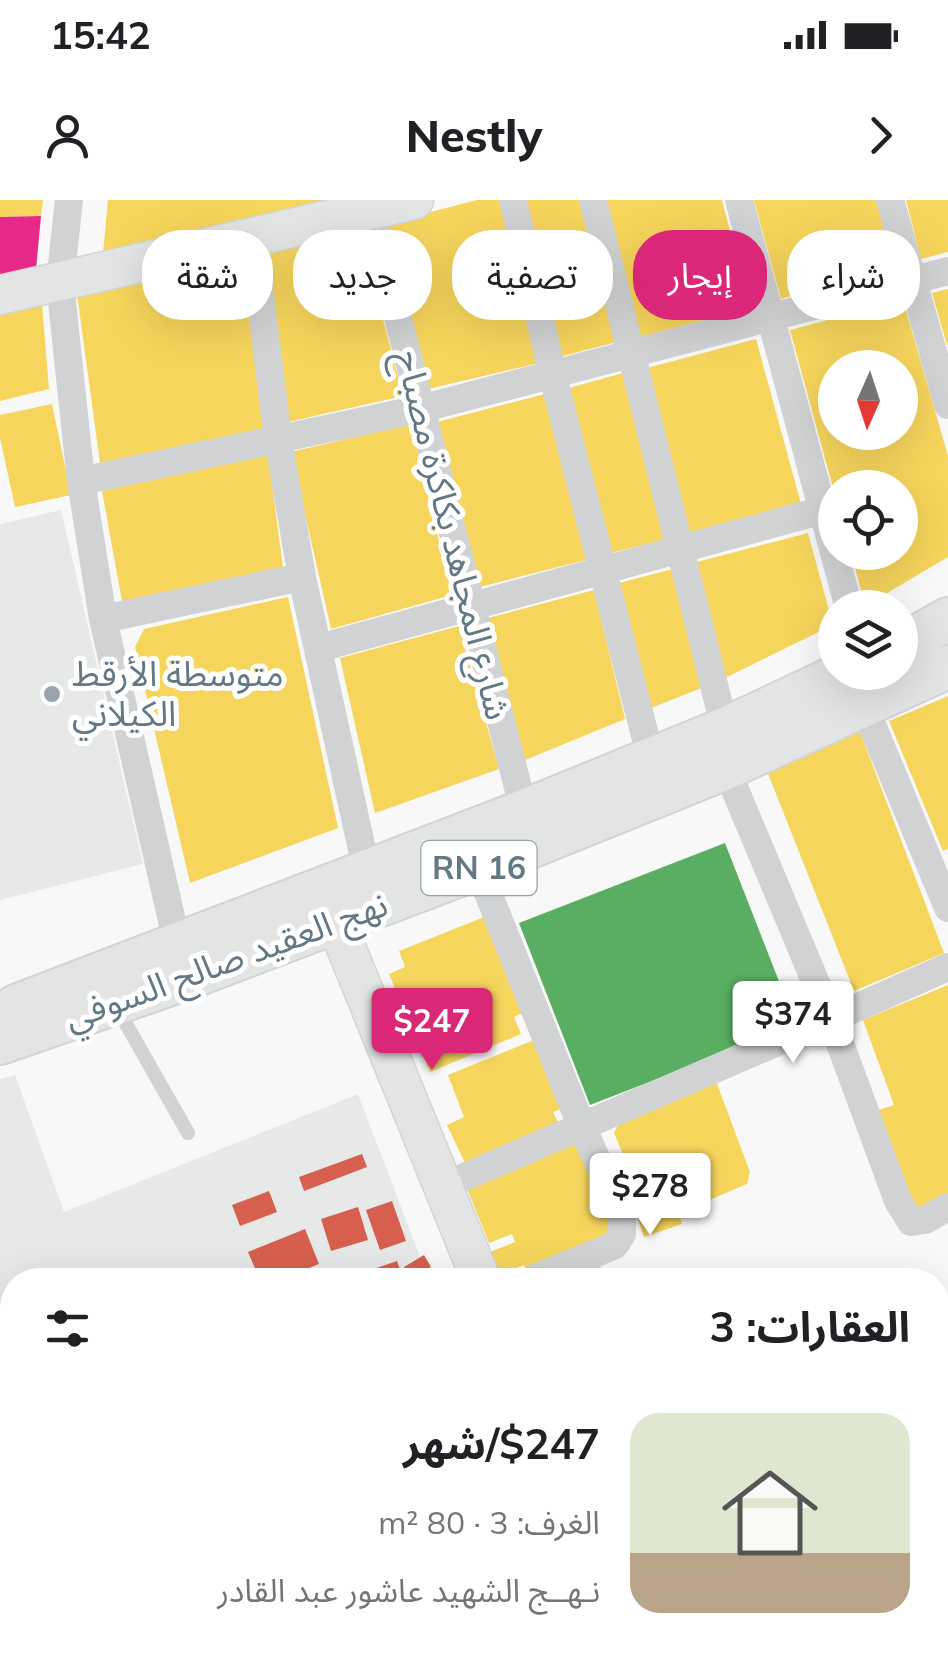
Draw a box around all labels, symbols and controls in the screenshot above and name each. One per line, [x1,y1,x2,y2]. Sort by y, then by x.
text: 15:42 [50,11,151,59]
text: Nestly [406,107,542,163]
icon: person [40,108,95,163]
icon: forward [853,108,908,163]
chip: شقة [142,230,273,320]
chip: جديد [293,230,432,320]
chip: تصفية [452,230,613,320]
chip: إيجار [633,230,767,320]
chip: شراء [787,230,920,320]
street label: شارع المجاهد بكاكرة مصباح [382,346,521,725]
north arrow [818,350,918,450]
map controls [818,350,918,690]
button: locate [818,470,918,570]
button: layers [818,590,918,690]
place label: متوسطة الأرقط الكيلاني [72,651,284,741]
marker: متوسطة الأرقط الكيلاني [41,683,63,705]
road number: RN 16 [422,841,536,895]
street label: نهج العقيد صالح السوفي [58,881,395,1045]
pin: $374 [734,981,852,1066]
pin: $247 [373,988,491,1073]
text: $374 [755,993,831,1033]
text: $247 [394,1000,470,1040]
pin: $278 [591,1153,709,1238]
text: $278 [612,1165,688,1205]
text: العقارات: 3 [710,1300,910,1353]
icon: filters [40,1301,95,1356]
text: $247/شهر [403,1417,600,1470]
icon: home [710,1453,830,1573]
text: الغرف: 3 · 80 m² [378,1502,600,1542]
text: نـهــج الشهيد عاشور عبد القادر [217,1570,600,1610]

